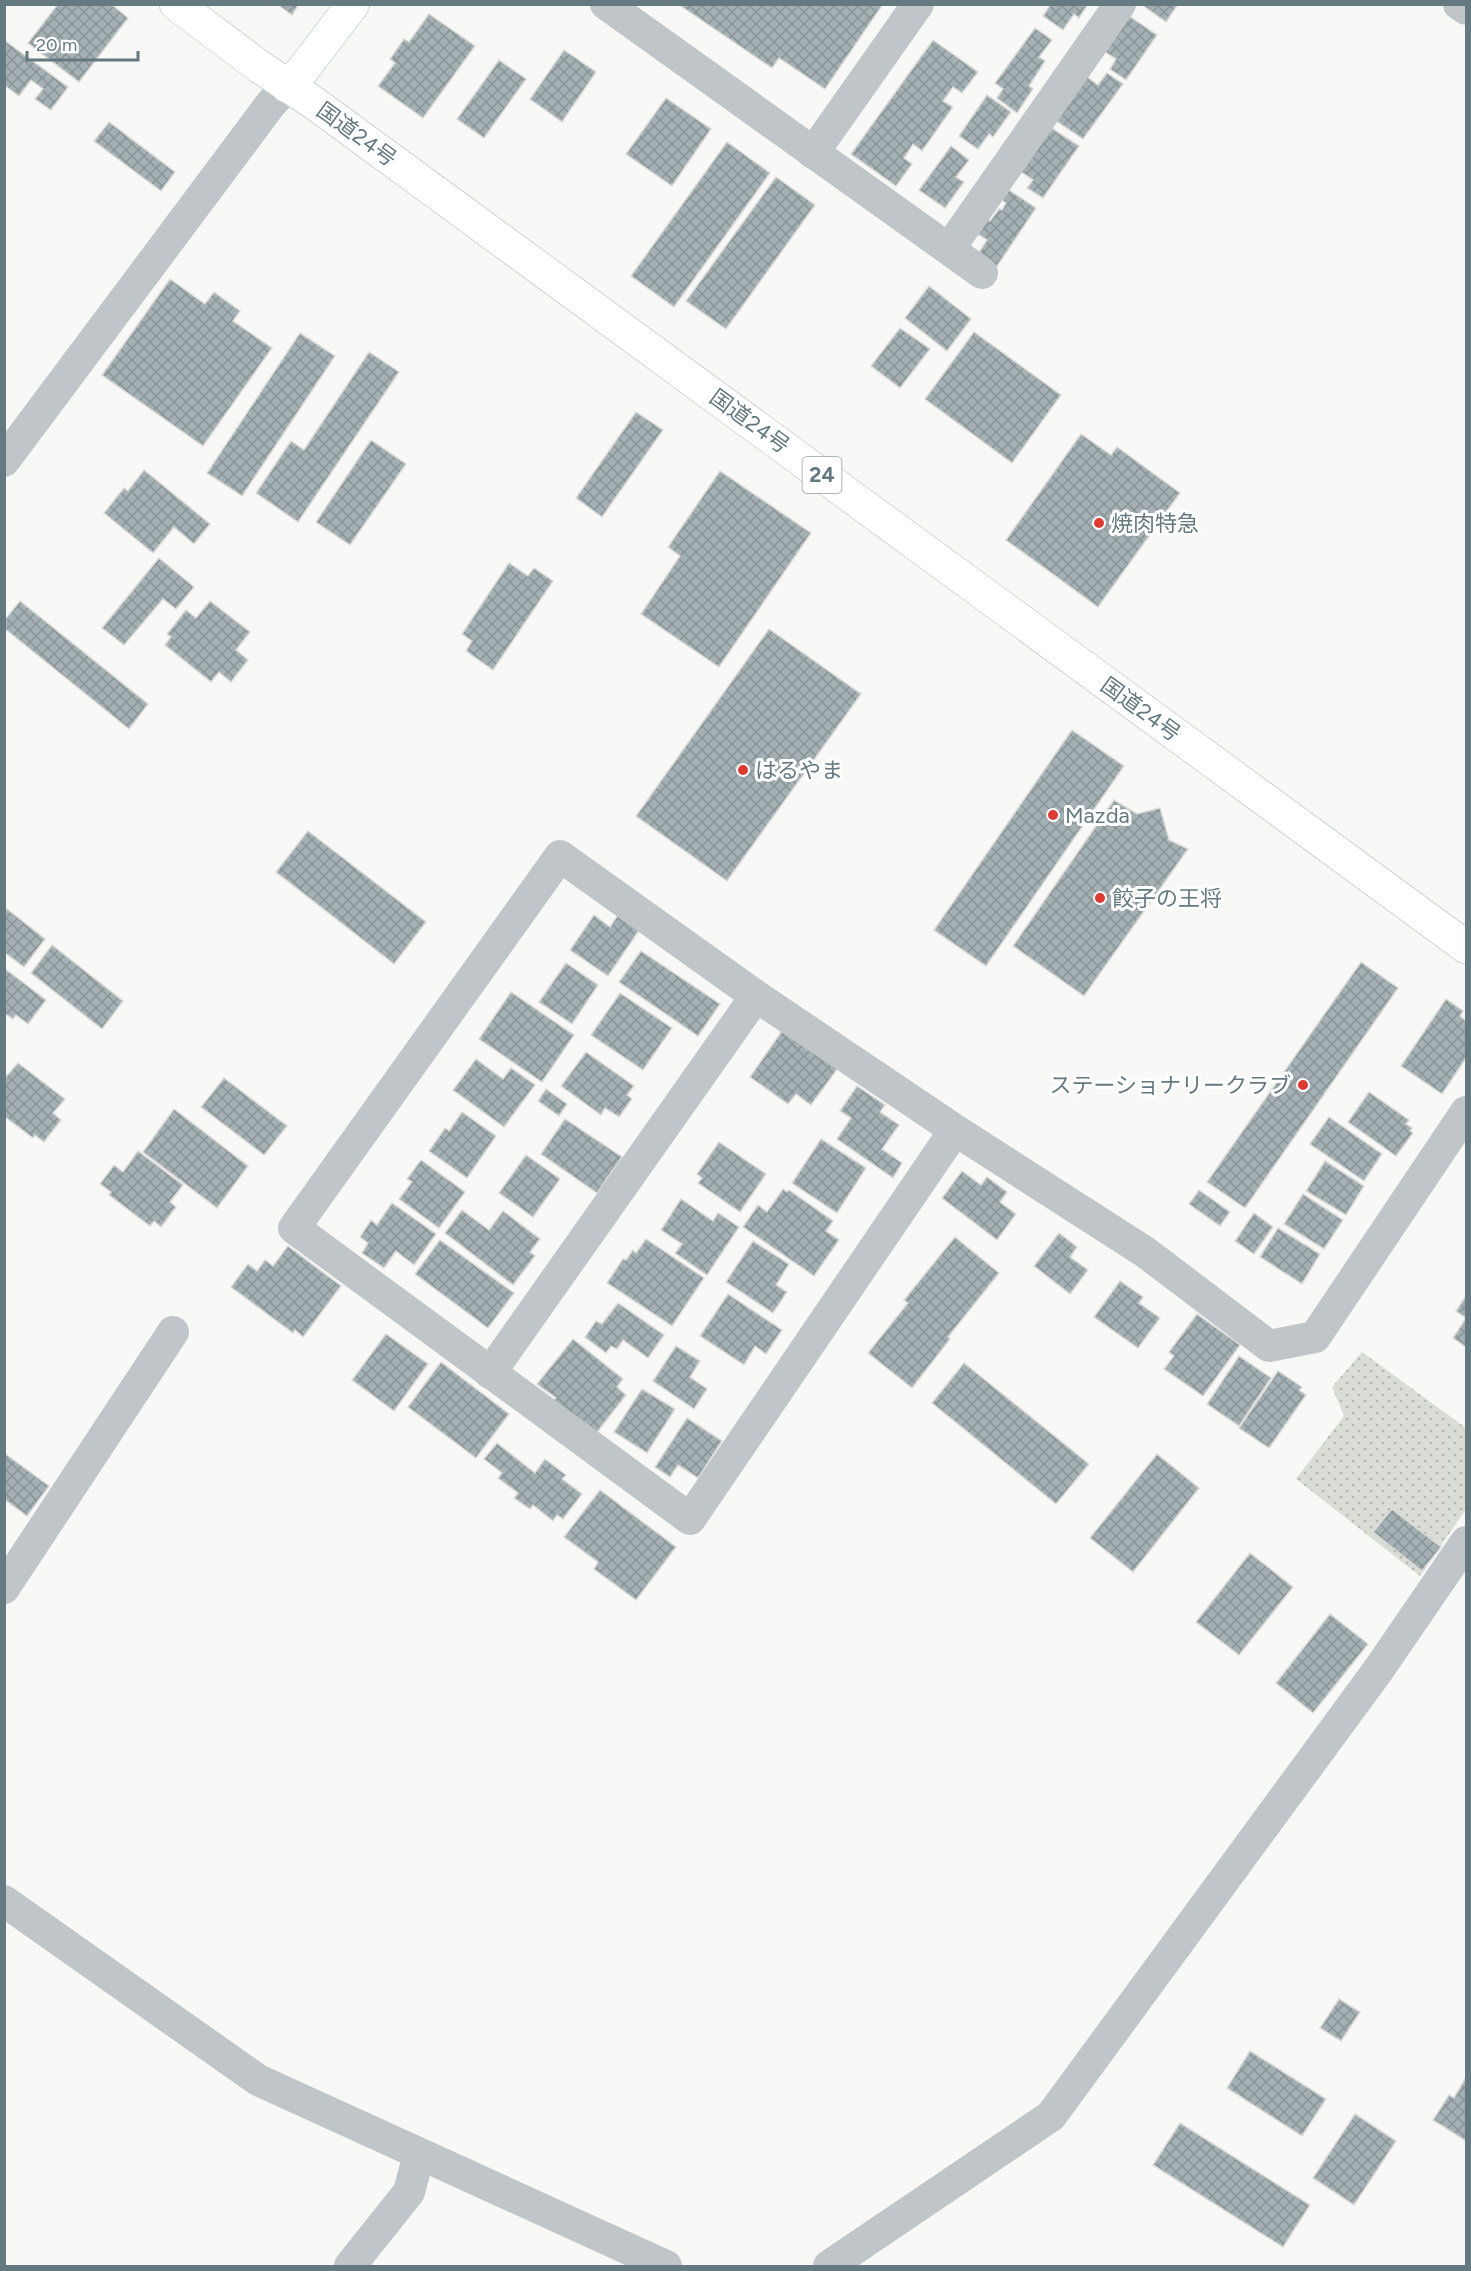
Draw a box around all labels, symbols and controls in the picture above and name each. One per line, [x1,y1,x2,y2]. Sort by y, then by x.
scale bar [27,24,138,62]
text: 20 m [36,34,77,56]
street label: 国道24号 [312,96,402,172]
street label: 国道24号 [705,383,795,459]
road number: 24 [802,457,842,493]
place label: 焼肉特急 [1111,510,1199,537]
marker: 焼肉特急 [1092,516,1106,530]
street label: 国道24号 [1096,671,1186,747]
place label: はるやま [755,757,843,784]
marker: はるやま [736,763,750,777]
place label: Mazda [1065,802,1130,829]
marker: Mazda [1046,808,1060,822]
place label: 餃子の王将 [1112,885,1222,912]
marker: 餃子の王将 [1093,891,1107,905]
place label: ステーショナリークラブ [1049,1072,1291,1099]
marker: ステーショナリークラブ [1296,1078,1310,1092]

